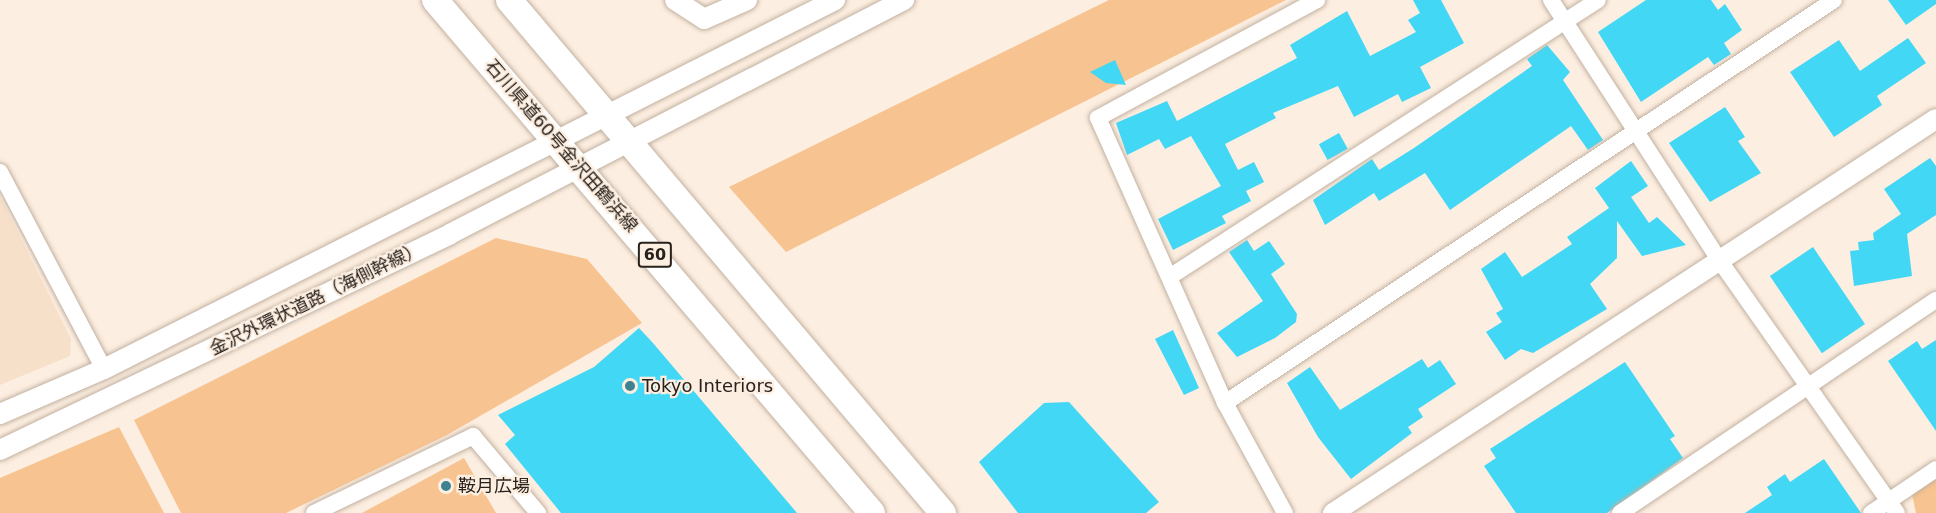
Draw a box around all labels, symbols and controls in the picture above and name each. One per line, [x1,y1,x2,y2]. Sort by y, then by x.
street label: 石川県道60号金沢田鶴浜線 [480,56,642,236]
street label: 金沢外環状道路（海側幹線） [206,238,426,360]
road number: 60 [637,242,673,268]
place label: Tokyo Interiors [642,375,773,397]
marker: Tokyo Interiors [623,379,637,393]
place label: 鞍月広場 [458,475,530,497]
marker: 鞍月広場 [439,479,453,493]

